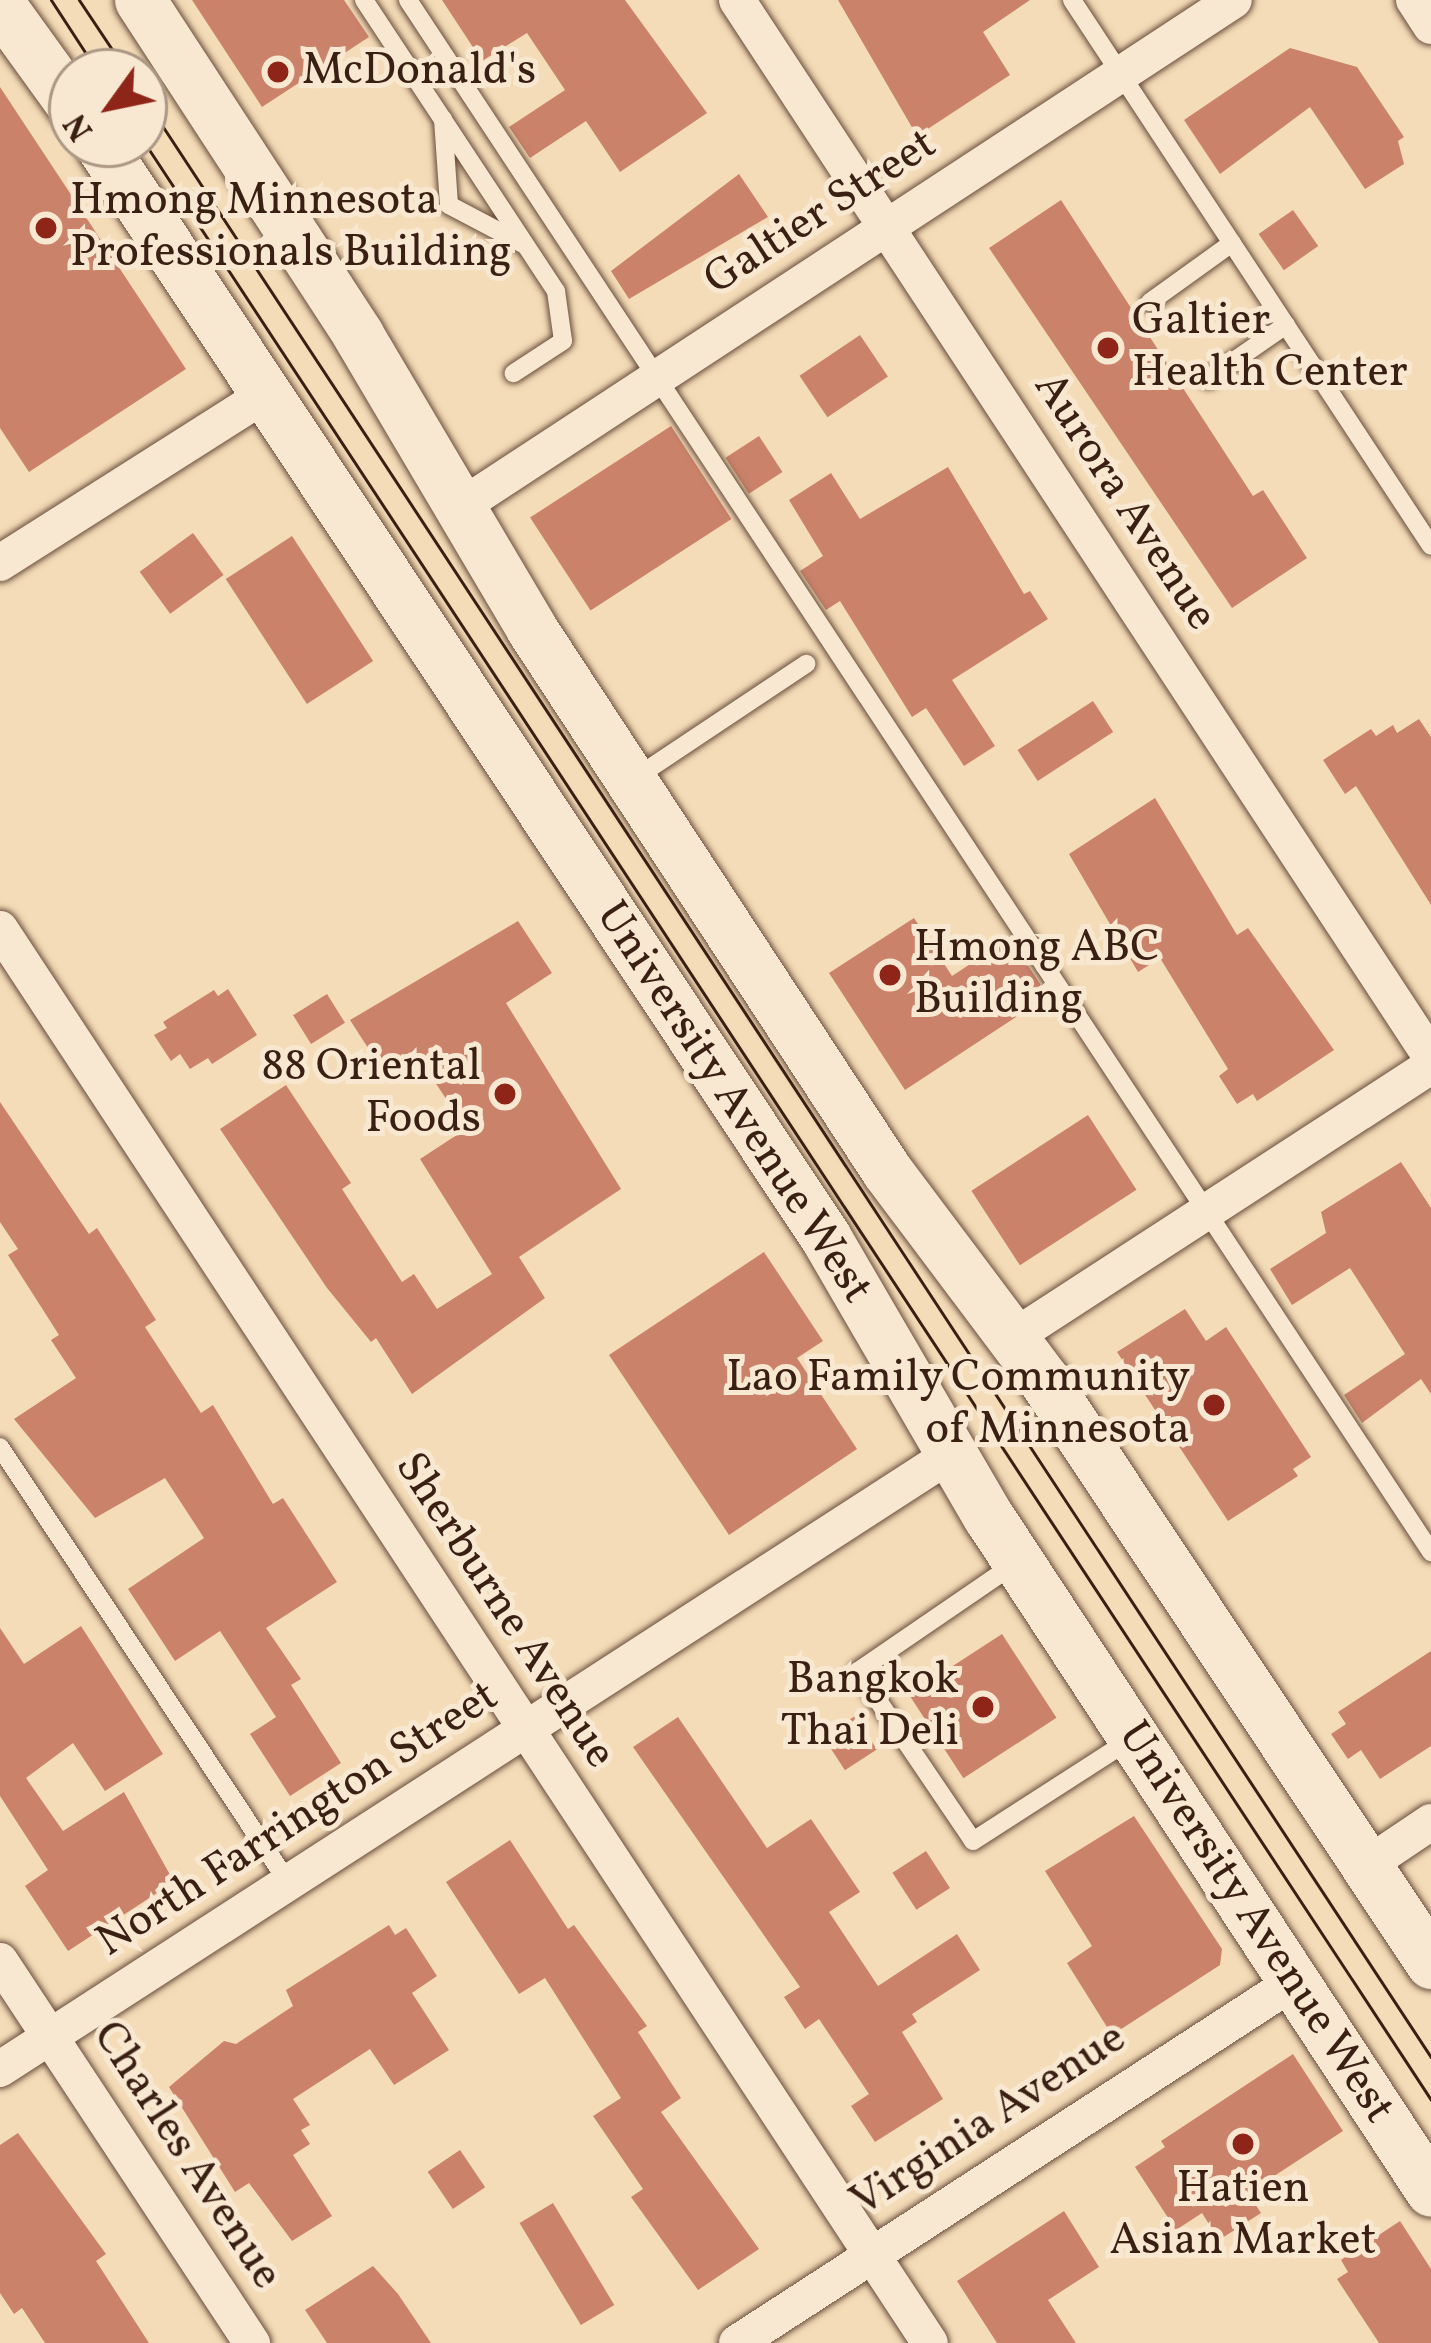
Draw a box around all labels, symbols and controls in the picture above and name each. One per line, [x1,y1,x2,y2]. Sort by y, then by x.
place label: McDonald's [302,45,536,99]
north arrow [48,48,168,168]
marker: McDonald's [265,59,291,85]
text: N [55,103,106,149]
street label: Galtier Street [695,118,947,308]
place label: Hmong Minnesota Professionals Building [70,175,512,281]
marker: Hmong Minnesota Professionals Building [33,215,59,241]
place label: Galtier Health Center [1132,295,1408,401]
marker: Galtier Health Center [1095,335,1121,361]
street label: Aurora Avenue [1021,363,1227,641]
street label: University Avenue West [582,891,884,1315]
place label: Hmong ABC Building [914,922,1160,1028]
marker: Hmong ABC Building [877,962,903,988]
place label: 88 Oriental Foods [261,1041,481,1147]
marker: 88 Oriental Foods [492,1081,518,1107]
place label: Lao Family Community of Minnesota [725,1352,1190,1458]
marker: Lao Family Community of Minnesota [1201,1392,1227,1418]
street label: Sherburne Avenue [382,1443,626,1779]
place label: Bangkok Thai Deli [781,1654,959,1760]
street label: North Farrington Street [87,1670,509,1970]
marker: Bangkok Thai Deli [970,1694,996,1720]
street label: University Avenue West [1104,1711,1406,2135]
street label: Charles Avenue [80,2012,292,2300]
street label: Virginia Avenue [842,2012,1136,2230]
marker: Hatien Asian Market [1230,2131,1256,2157]
place label: Hatien Asian Market [1110,2163,1376,2269]

